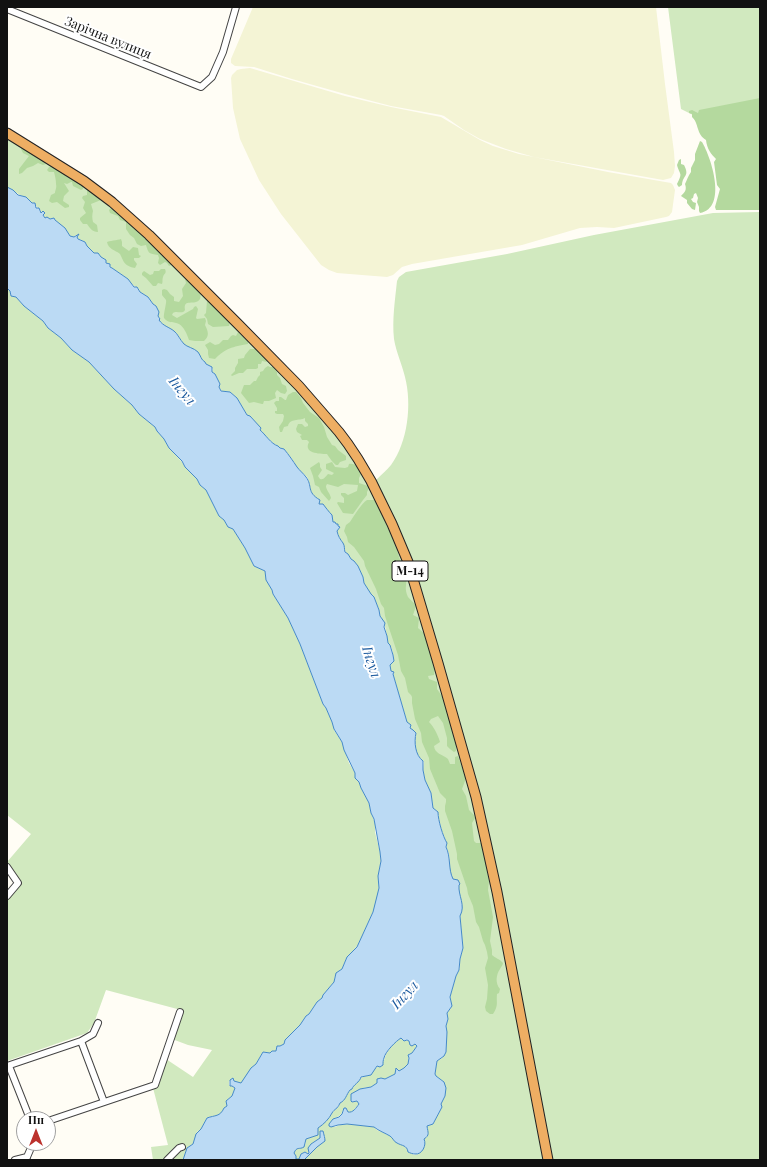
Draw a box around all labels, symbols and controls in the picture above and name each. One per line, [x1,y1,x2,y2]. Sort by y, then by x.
street label: Зарічна вулиця [62,13,154,63]
water label: Інгул [165,373,199,409]
road number: М-14 [392,561,428,581]
water label: Інгул [358,644,384,680]
water label: Інгул [388,978,422,1012]
north arrow [16,1111,56,1151]
text: Пн [28,1112,44,1127]

